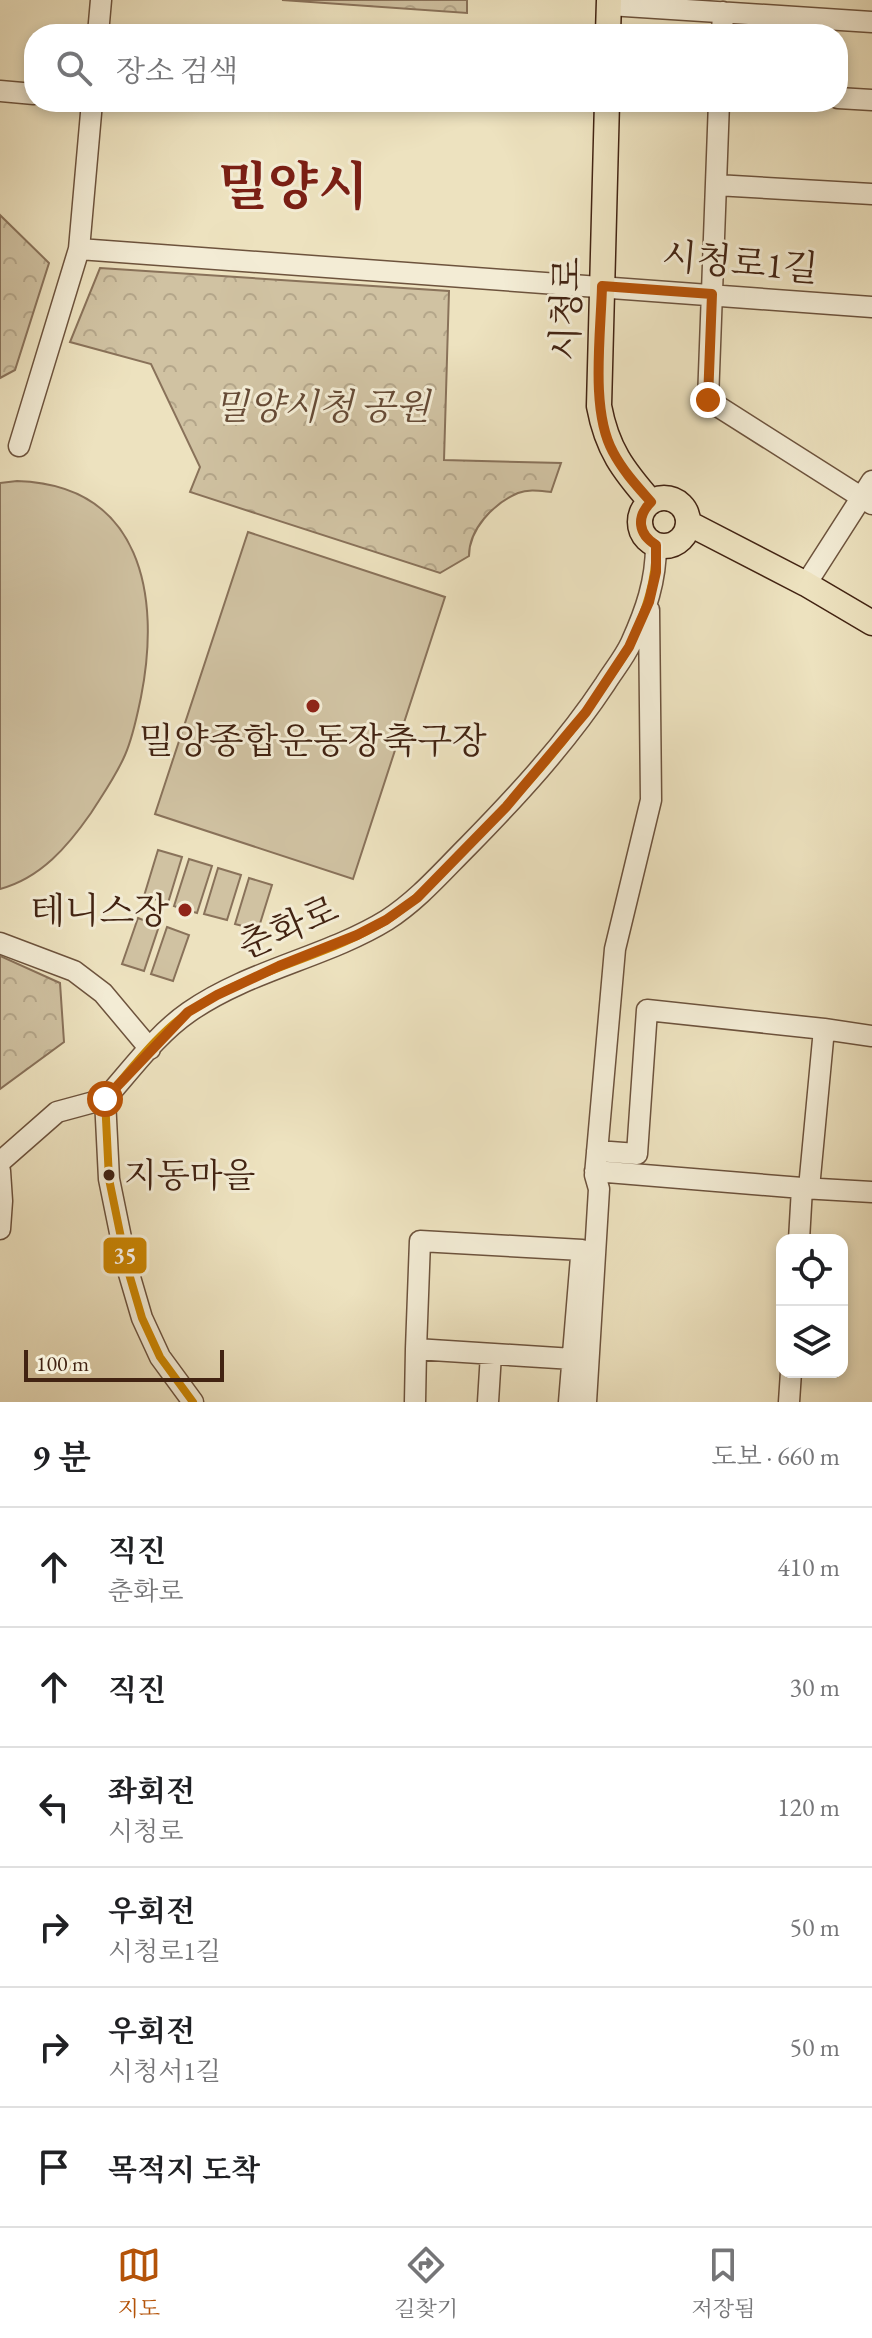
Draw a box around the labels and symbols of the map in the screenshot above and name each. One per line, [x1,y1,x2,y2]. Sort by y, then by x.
district label: 밀양시 [218,152,368,219]
street label: 시청로1길 [660,232,820,292]
street label: 시청로 [542,256,590,362]
route end [690,382,726,418]
park label: 밀양시청 공원 [214,383,432,430]
marker: 밀양종합운동장축구장 [304,697,322,715]
place label: 밀양종합운동장축구장 [139,717,487,764]
street label: 춘화로 [231,885,345,969]
place label: 테니스장 [30,887,169,934]
marker: 테니스장 [176,901,194,919]
route start [87,1081,123,1117]
place label: 지동마을 [124,1153,256,1197]
marker: 지동마을 [101,1167,117,1183]
line badge: 35 [102,1236,148,1275]
text: 35 [113,1241,137,1270]
scale bar [24,1346,224,1382]

